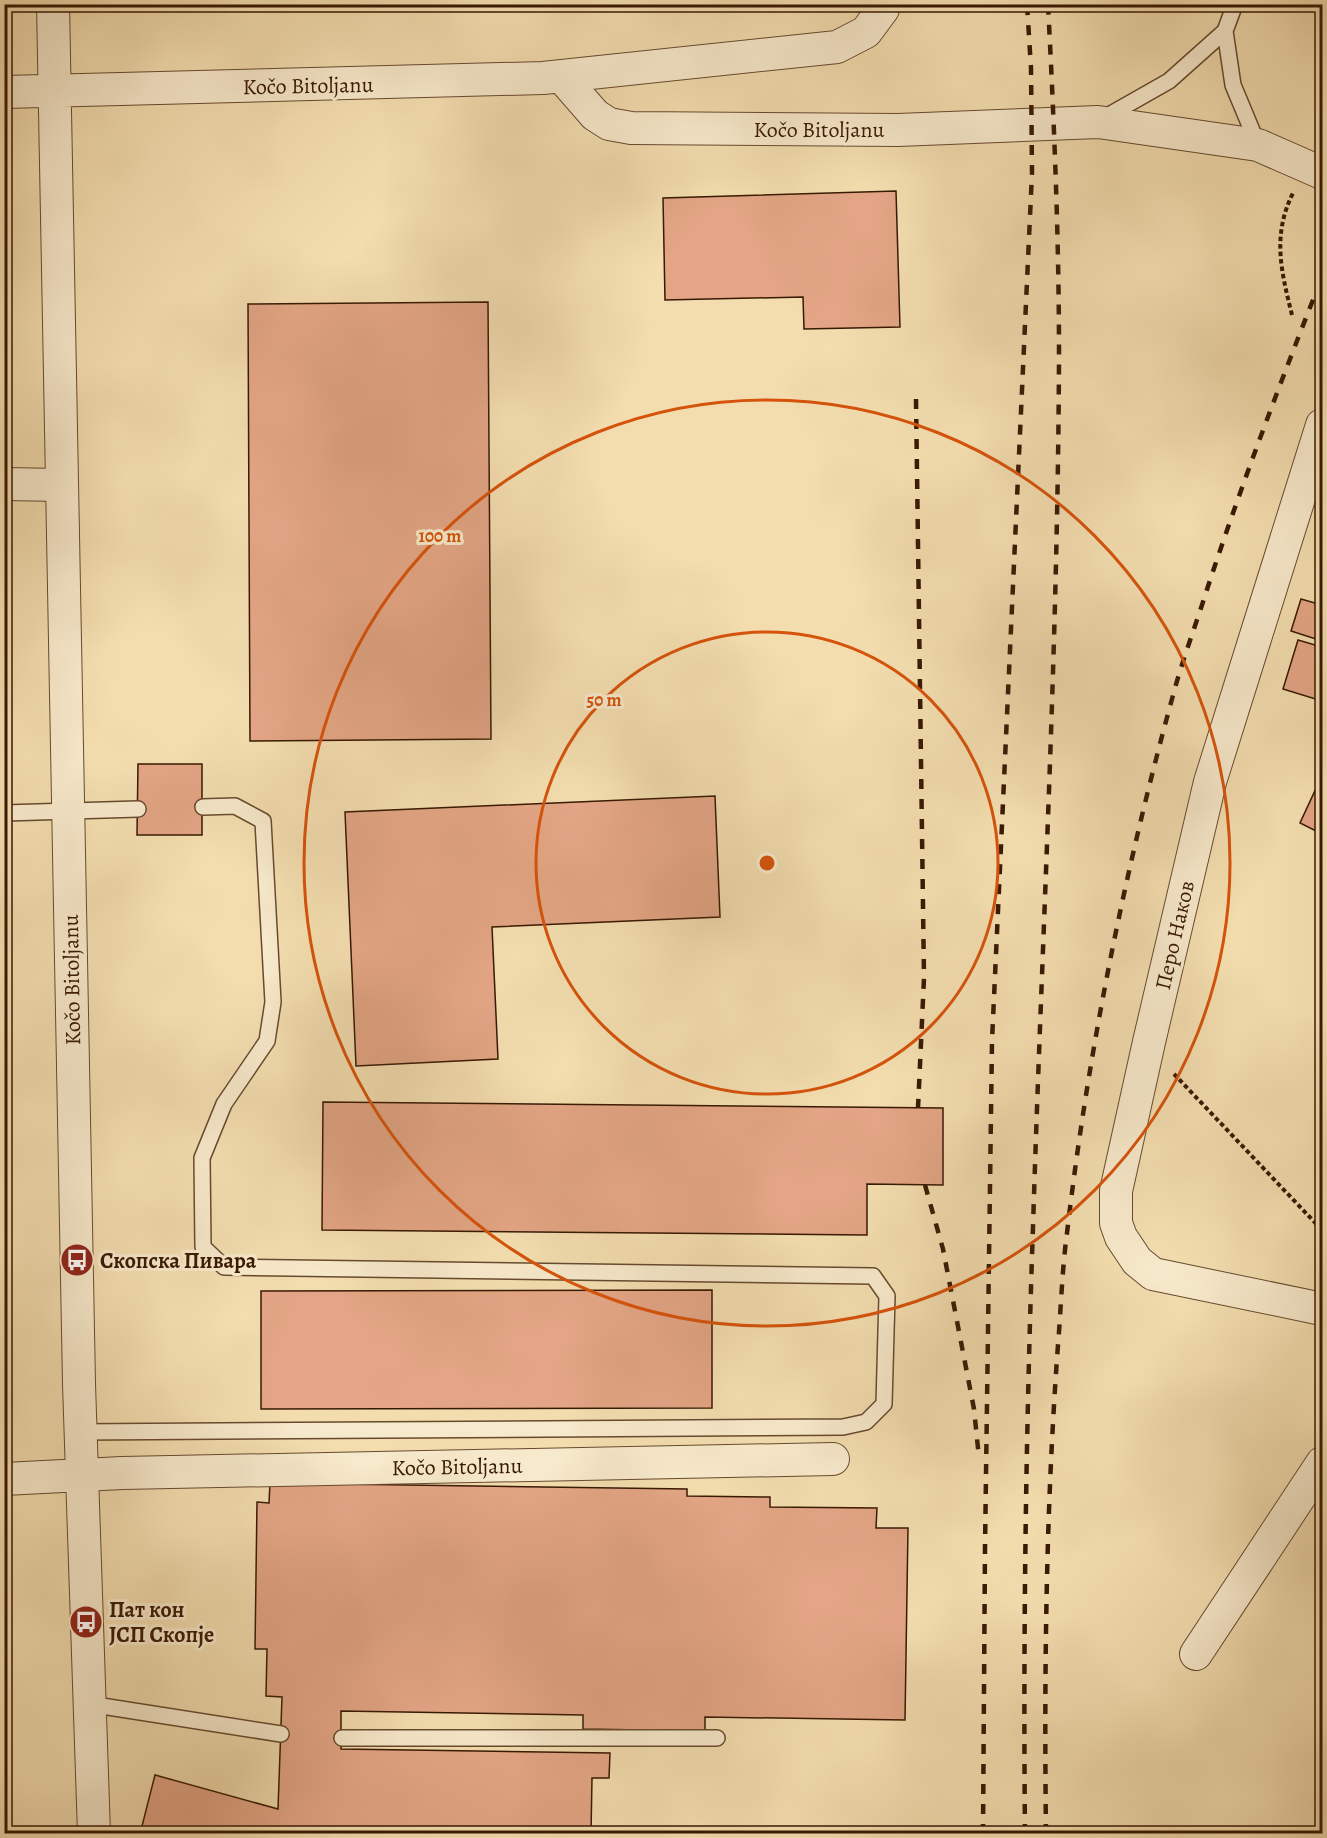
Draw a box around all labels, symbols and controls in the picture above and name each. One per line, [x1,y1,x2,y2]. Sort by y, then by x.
street label: Kočo Bitoljanu [242,70,374,102]
street label: Kočo Bitoljanu [754,115,885,145]
text: 100 m [419,524,461,548]
text: 50 m [587,688,621,712]
centre of rings [757,853,777,873]
street label: Перо Наков [1148,878,1202,993]
street label: Kočo Bitoljanu [56,914,88,1046]
bus stop icon: Скопска Пивара [59,1242,95,1278]
place label: Скопска Пивара [100,1246,257,1276]
street label: Kočo Bitoljanu [391,1451,523,1483]
place label: Пат кон ЈСП Скопје [109,1595,214,1650]
bus stop icon: Пат кон ЈСП Скопје [68,1604,104,1640]

